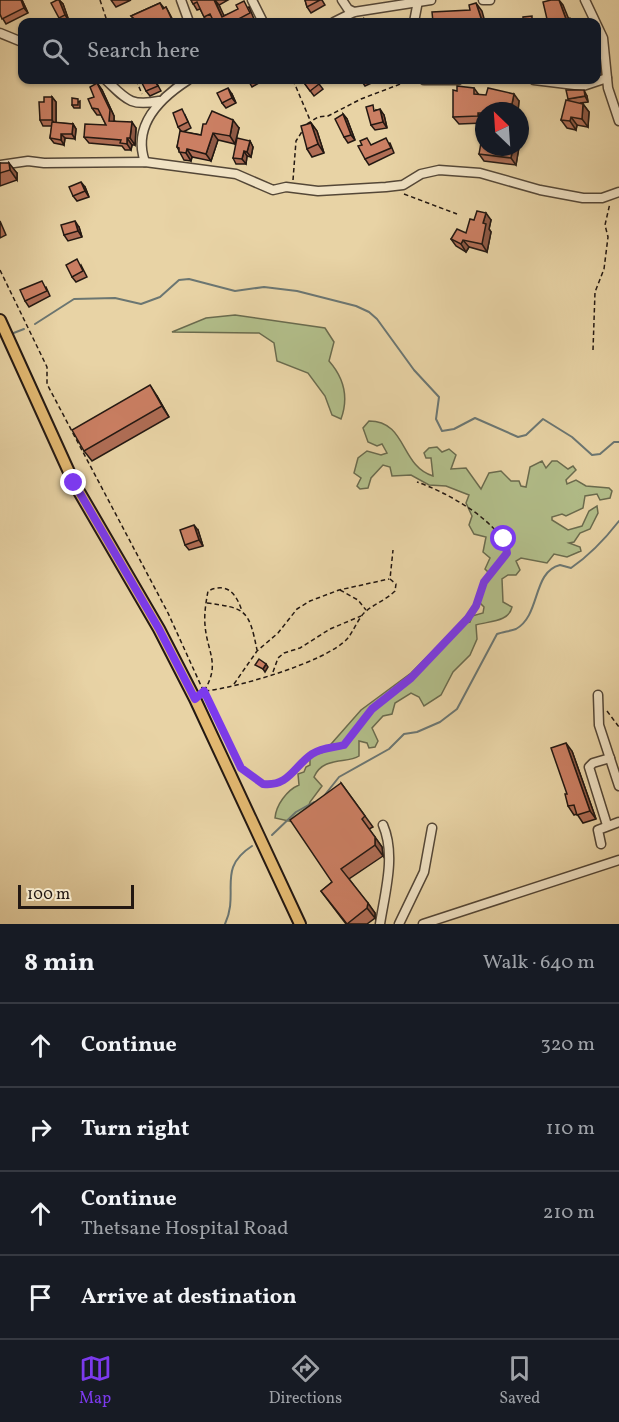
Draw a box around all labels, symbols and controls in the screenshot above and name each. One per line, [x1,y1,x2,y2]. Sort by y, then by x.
search box [18,18,601,84]
icon: search [39,35,72,68]
text: Search here [87,36,200,67]
north arrow [475,102,529,156]
route end [60,469,86,495]
route start [490,525,516,551]
scale bar [18,882,134,910]
text: 100 m [27,884,70,906]
text: 8 min [24,945,95,981]
text: Walk · 640 m [483,949,595,977]
icon: ahead [24,1029,57,1062]
text: Continue [81,1030,177,1061]
text: 320 m [540,1031,595,1059]
icon: right [24,1113,57,1146]
text: Turn right [81,1114,189,1145]
text: 110 m [546,1115,595,1143]
text: Continue [81,1184,177,1215]
icon: ahead [24,1197,57,1230]
text: 210 m [543,1199,595,1227]
text: Thetsane Hospital Road [81,1215,289,1243]
icon: arrive [24,1281,57,1314]
text: Arrive at destination [81,1282,297,1313]
tab: Map [79,1352,112,1410]
tab: Directions [269,1352,342,1410]
tab: Saved [499,1352,540,1410]

